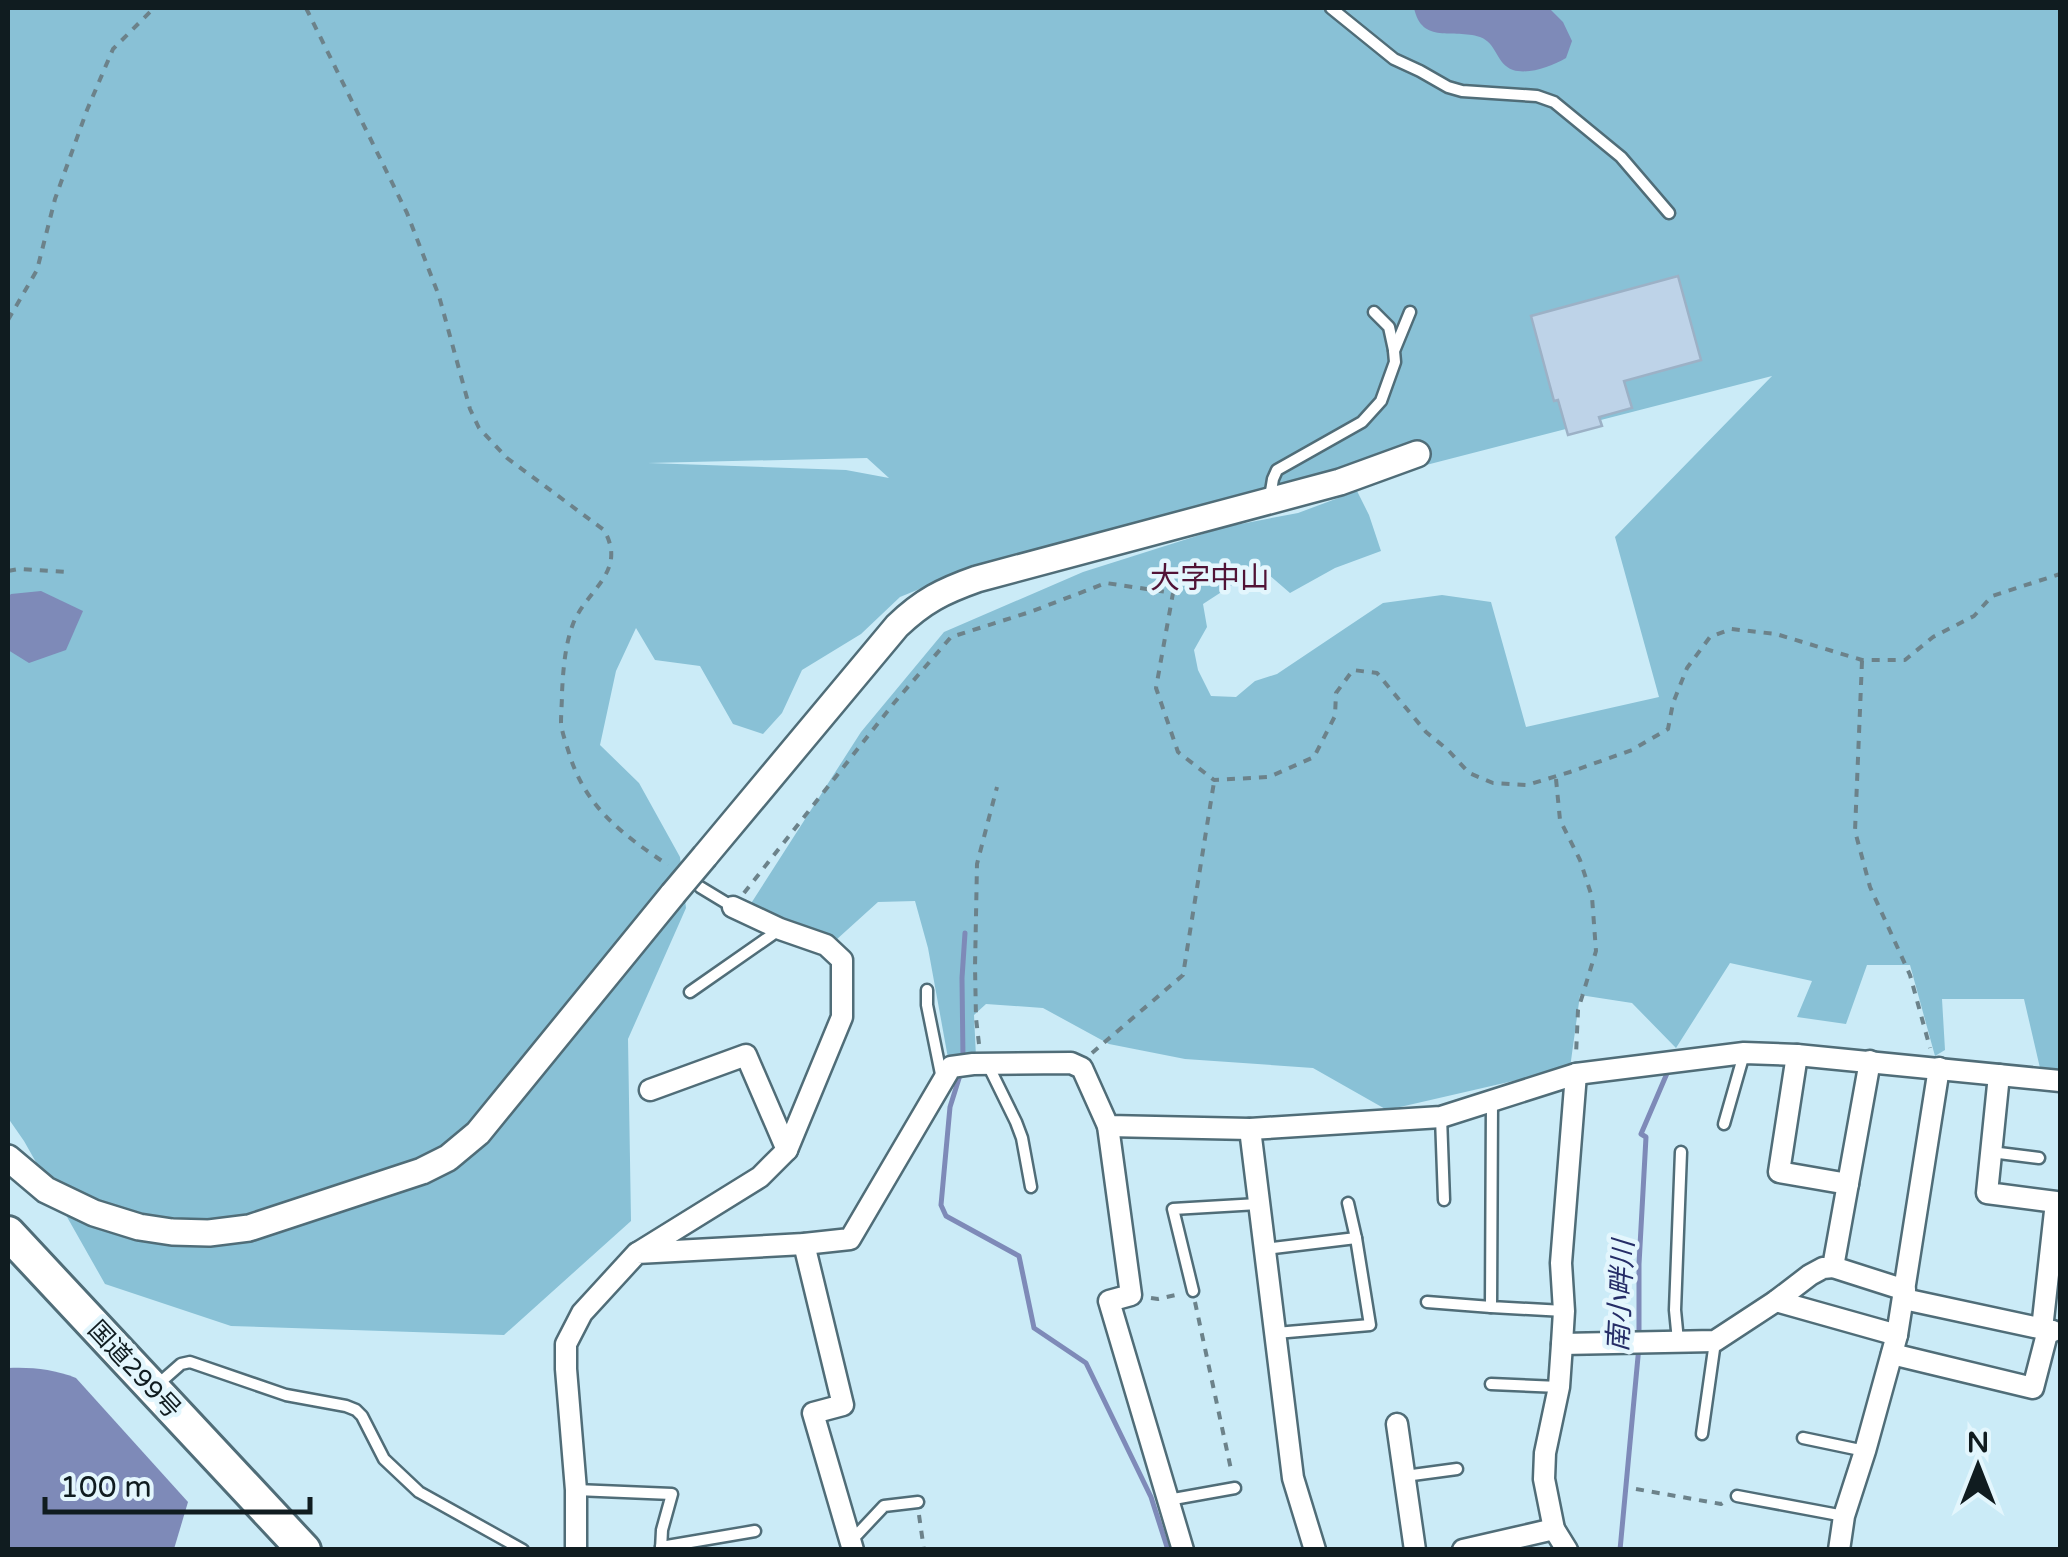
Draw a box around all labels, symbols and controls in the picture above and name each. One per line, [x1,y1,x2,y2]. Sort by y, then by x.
district label: 大字中山 [1150,560,1270,597]
water label: 南小畔川 [1601,1236,1641,1353]
street label: 国道299号 [82,1315,187,1425]
north arrow [1928,1417,2028,1517]
text: N [1967,1426,1989,1460]
scale bar [45,1452,310,1514]
text: 100 m [60,1469,152,1506]

